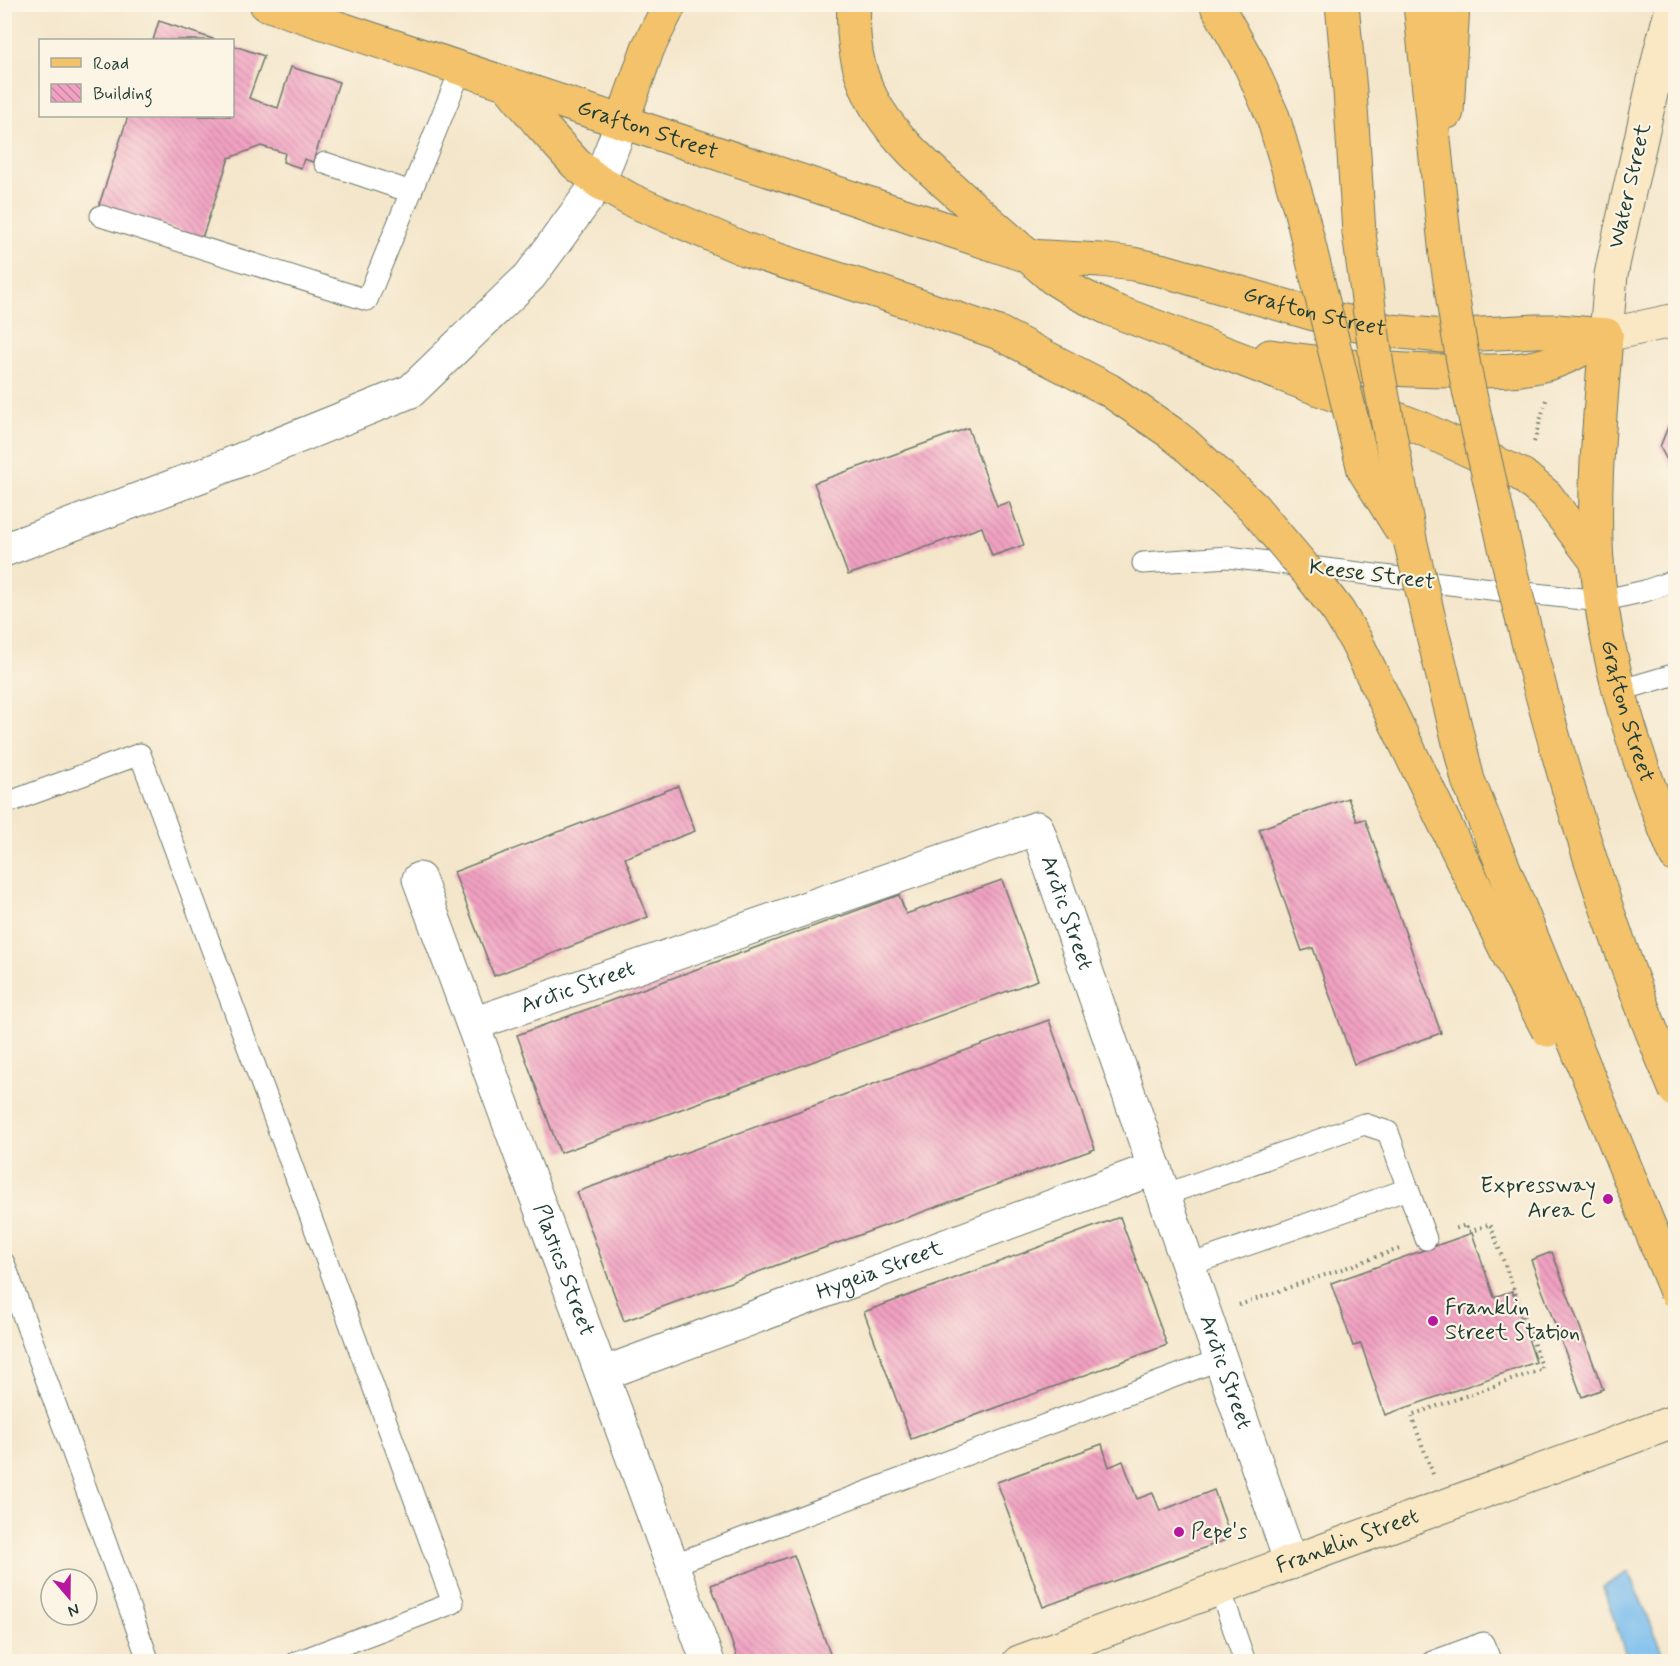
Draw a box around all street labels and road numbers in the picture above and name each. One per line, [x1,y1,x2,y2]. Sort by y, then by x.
street label: Grafton Street [574,94,722,167]
street label: Water Street [1602,121,1658,251]
street label: Grafton Street [1240,280,1389,344]
street label: Keese Street [1308,553,1436,597]
street label: Grafton Street [1594,638,1661,786]
street label: Arctic Street [1034,852,1099,974]
street label: Arctic Street [517,955,639,1020]
street label: Plastics Street [526,1200,601,1340]
street label: Hygeia Street [812,1234,946,1307]
street label: Arctic Street [1192,1311,1258,1433]
street label: Franklin Street [1272,1502,1423,1580]

